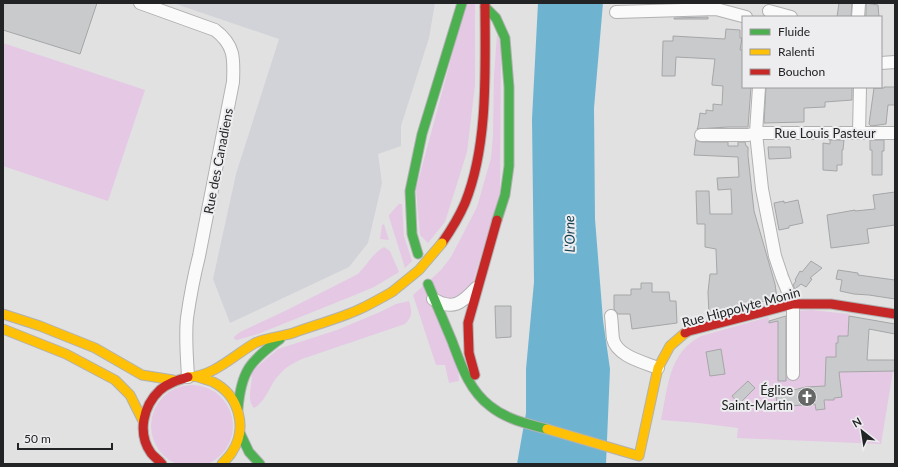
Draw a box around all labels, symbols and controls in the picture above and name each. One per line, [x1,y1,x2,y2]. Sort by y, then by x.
legend [742,16,882,88]
text: Fluide [778,24,810,39]
text: Ralenti [778,44,815,59]
text: Bouchon [778,64,825,79]
street label: Rue des Canadiens [200,106,236,215]
street label: Rue Louis Pasteur [774,125,876,141]
water label: L'Orne [560,215,578,253]
street label: Rue Hippolyte Monin [680,284,802,330]
place label: Église Saint-Martin [721,382,793,413]
church icon: Église Saint-Martin [796,386,818,408]
north arrow [842,411,882,451]
text: N [850,414,864,430]
scale bar [18,425,112,451]
text: 50 m [24,431,51,446]

